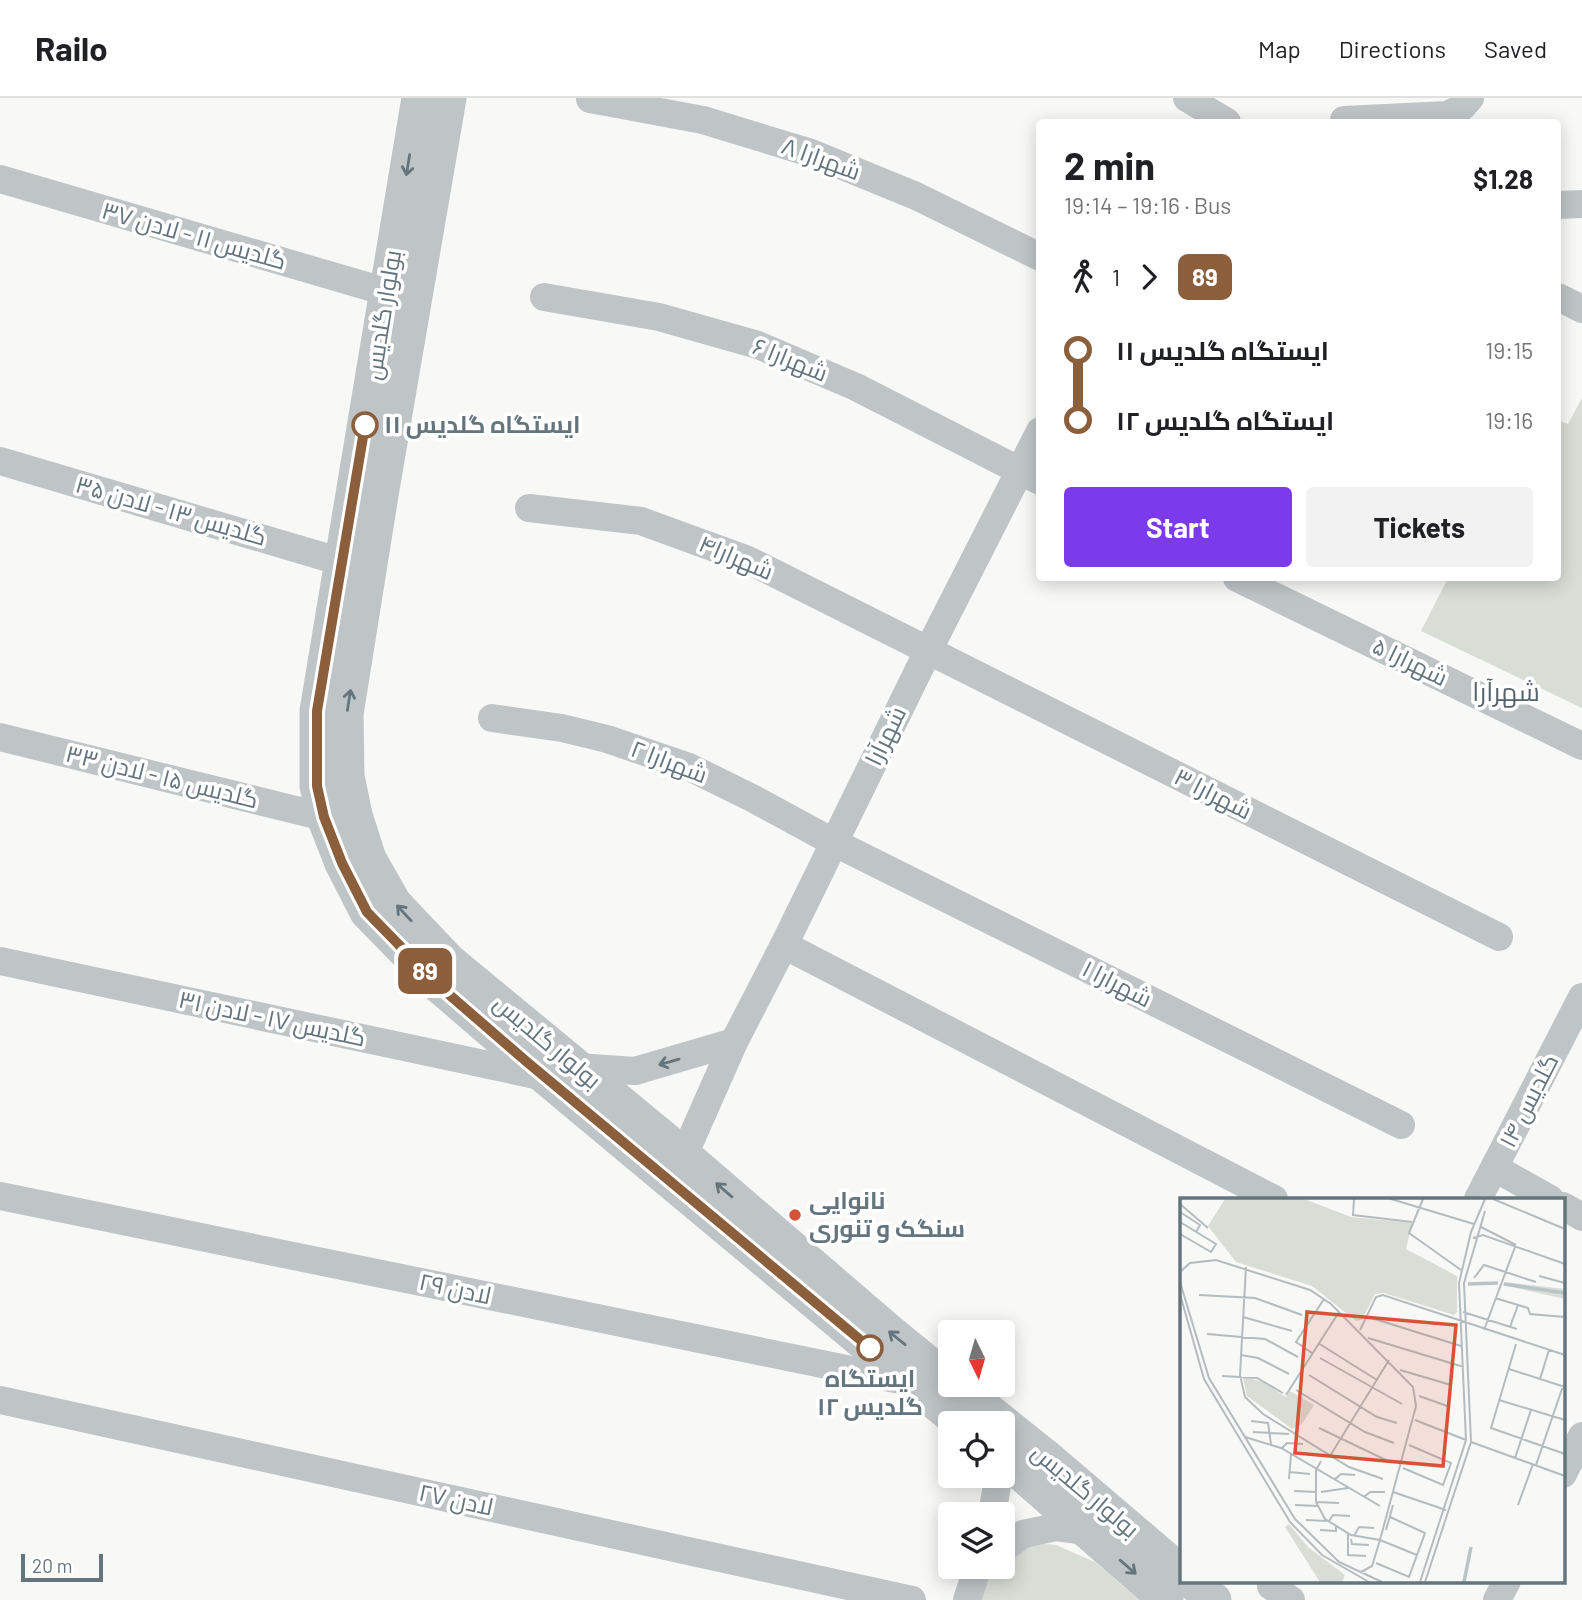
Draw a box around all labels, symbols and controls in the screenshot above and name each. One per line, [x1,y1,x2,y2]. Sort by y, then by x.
text: Railo [35,28,108,68]
text: Map [1258,34,1301,63]
text: Directions [1339,34,1446,63]
text: Saved [1484,34,1547,63]
street label: شهرارا ۸ [778,130,865,186]
text: 2 min [1064,142,1155,188]
one-way arrow [401,153,414,176]
text: $1.28 [1473,163,1533,194]
text: 19:14 – 19:16 · Bus [1064,191,1231,219]
street label: گلدیس ۱۱ - لادن ۳۷ [99,194,290,276]
street label: بولوار گلدیس [357,248,407,382]
icon: walk [1064,258,1102,296]
icon: forward [1130,258,1168,296]
text: 89 [1192,262,1218,291]
text: 1 [1112,263,1120,291]
street label: شهرارا ۶ [748,330,832,388]
text: ایستگاه گلدیس ۱۱ [1116,334,1329,365]
text: 19:15 [1485,336,1533,364]
text: ایستگاه گلدیس ۱۲ [1116,404,1334,435]
text: 19:16 [1485,406,1533,434]
place label: ایستگاه گلدیس ۱۱ [384,409,581,439]
marker: ایستگاه گلدیس ۱۱ [352,412,378,438]
street label: گلدیس ۱۳ - لادن ۳۵ [72,468,270,552]
button: Start [1064,487,1292,567]
button: Tickets [1306,487,1533,567]
street label: شهرارا۴ [695,528,778,586]
street label: شهرارا ۵ [1368,630,1453,692]
district label: شهرآرا [1472,675,1540,708]
one-way arrow [343,689,356,712]
street label: شهرآرا [858,701,912,770]
street label: شهرارا ۲ [627,733,712,789]
street label: گلدیس ۱۵ - لادن ۳۳ [63,738,262,814]
street label: شهرارا ۳ [1170,761,1257,825]
one-way arrow [396,904,412,922]
line badge: 89 [394,948,457,994]
street label: شهرارا ۱ [1078,953,1157,1013]
text: 89 [412,956,438,985]
street label: گلدیس ۱۷ - لادن ۳۱ [176,984,368,1052]
street label: بولوار گلدیس [488,988,607,1095]
street label: گلدیس ۱۴ [1492,1049,1564,1152]
one-way arrow [658,1056,680,1069]
one-way arrow [716,1182,734,1198]
place label: نانوایی سنگک و تنوری [809,1185,965,1243]
inset map [1180,1198,1564,1582]
marker: نانوایی سنگک و تنوری [787,1207,803,1223]
street label: لادن ۲۹ [416,1266,494,1310]
north arrow [938,1320,1015,1396]
map controls [938,1320,1015,1579]
one-way arrow [889,1330,907,1345]
marker: ایستگاه گلدیس ۱۲ [857,1335,883,1361]
place label: ایستگاه گلدیس ۱۲ [817,1363,923,1421]
button: locate [938,1411,1015,1488]
street label: بولوار گلدیس [1026,1437,1145,1544]
street label: لادن ۲۷ [416,1477,496,1522]
button: layers [938,1502,1015,1579]
scale bar [21,1551,103,1583]
text: 20 m [32,1554,72,1577]
one-way arrow [1119,1559,1137,1575]

